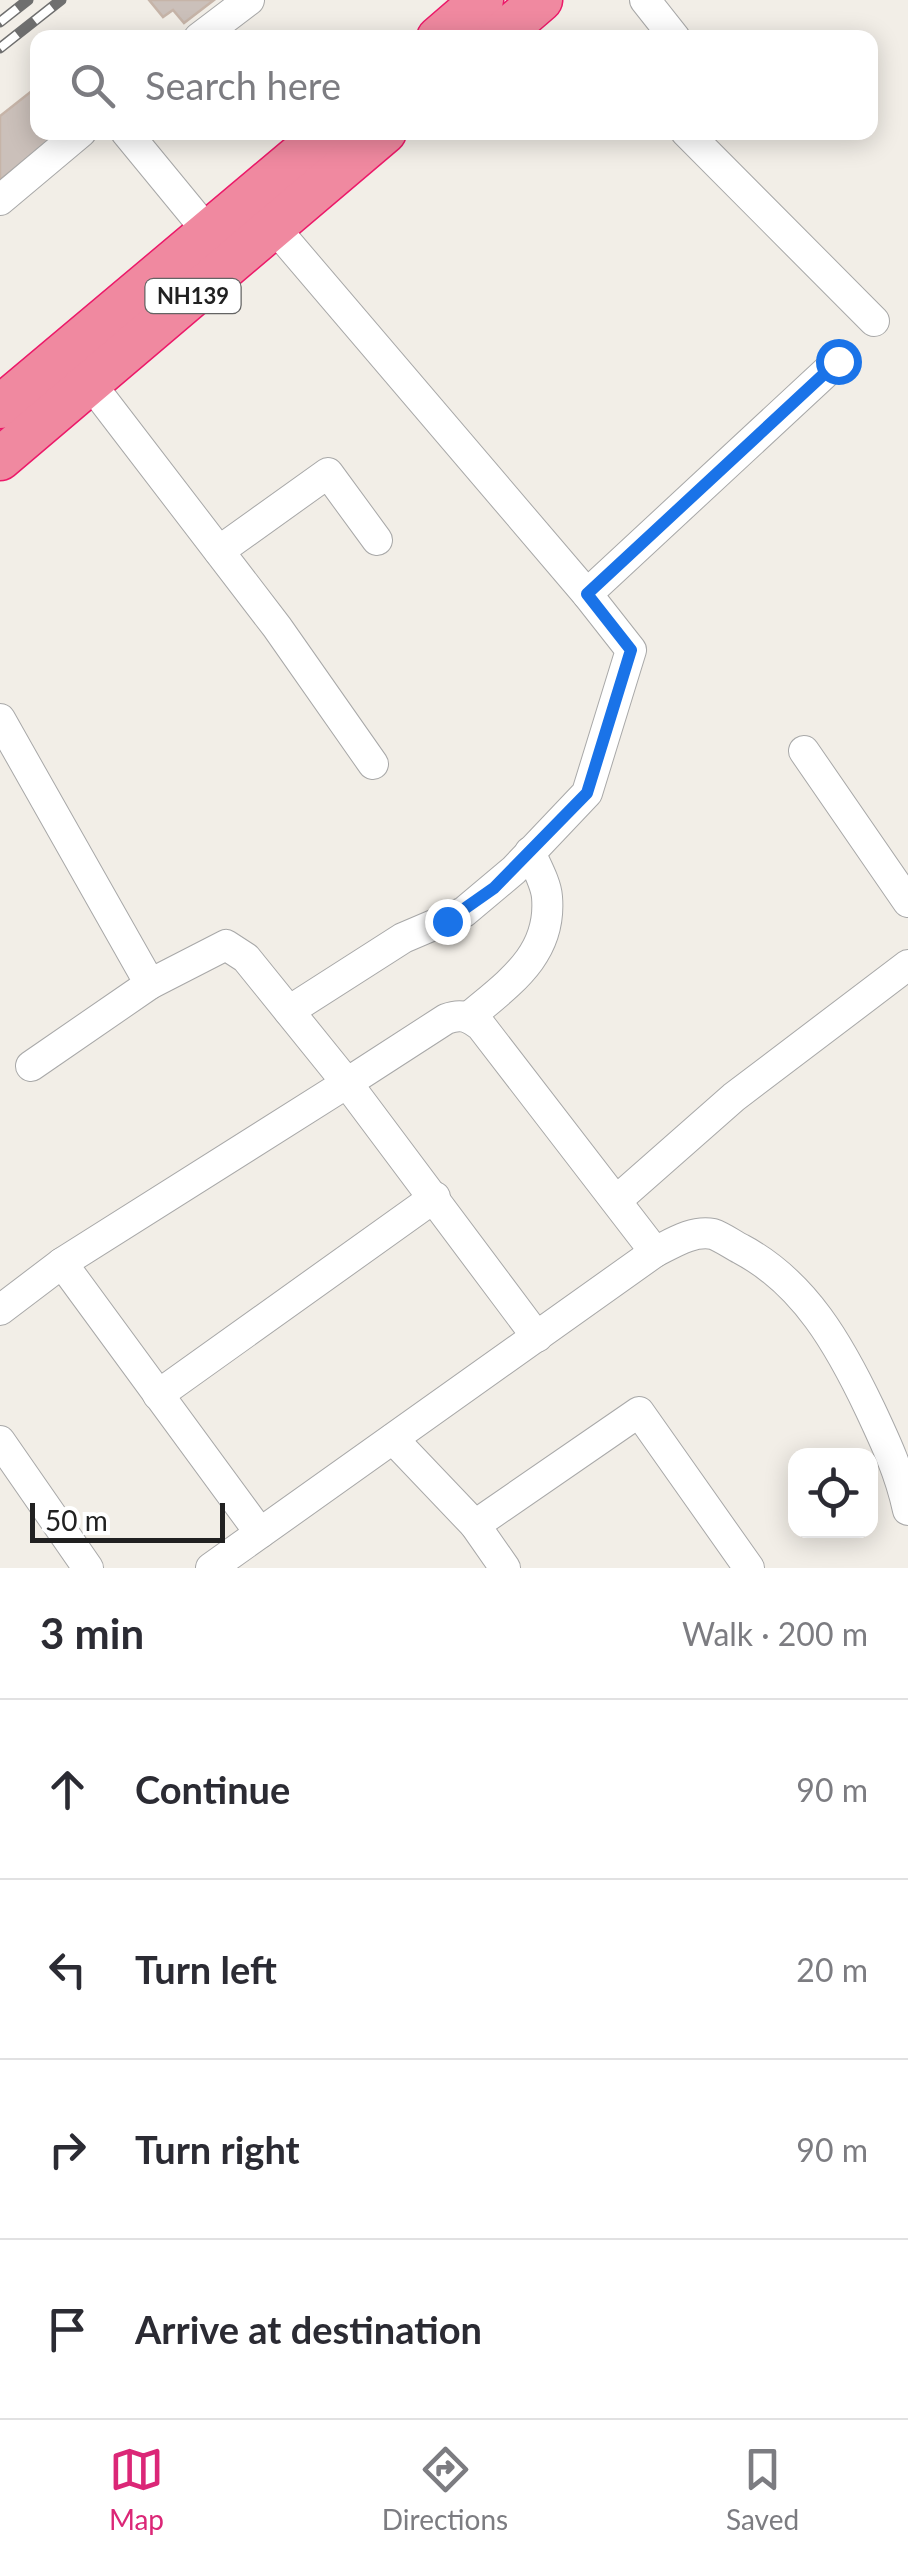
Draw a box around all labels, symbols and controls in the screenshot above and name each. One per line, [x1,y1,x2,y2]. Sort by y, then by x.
search box [30,30,878,140]
icon: search [65,58,120,113]
text: Search here [145,62,341,108]
road number: NH139 [146,279,240,313]
route start [816,339,862,385]
route end [425,899,471,945]
map controls [788,1448,878,1538]
button: locate [788,1448,878,1538]
scale bar [30,1498,225,1542]
text: 50 m [45,1503,108,1537]
text: 3 min [40,1608,144,1658]
text: Walk · 200 m [682,1614,868,1653]
icon: ahead [40,1762,95,1817]
text: Continue [135,1766,290,1812]
text: 90 m [796,1770,868,1809]
icon: left [40,1942,95,1997]
text: Turn left [135,1946,277,1992]
text: 20 m [796,1950,868,1989]
icon: right [40,2122,95,2177]
text: Turn right [135,2126,300,2172]
text: 90 m [796,2130,868,2169]
icon: arrive [40,2302,95,2357]
text: Arrive at destination [135,2306,482,2352]
tab: Map [109,2442,164,2536]
tab: Directions [382,2442,508,2536]
tab: Saved [726,2442,799,2536]

